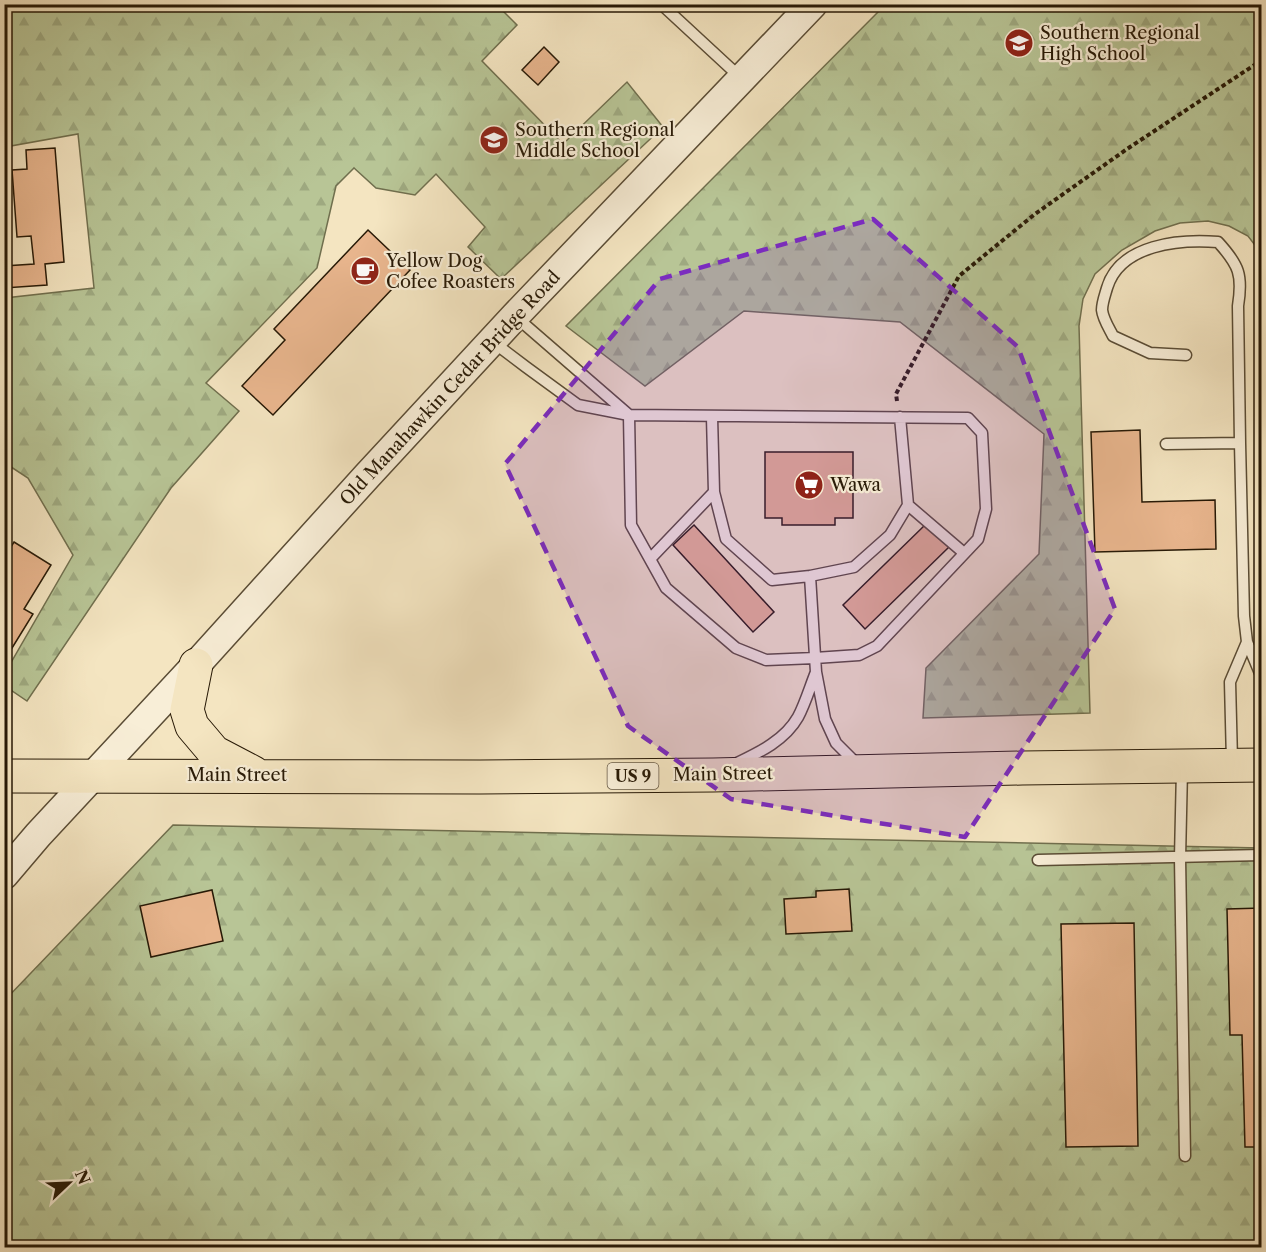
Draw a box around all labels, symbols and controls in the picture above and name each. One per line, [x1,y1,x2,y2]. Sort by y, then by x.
place label: Southern Regional High School [1040,22,1200,65]
school or university icon: Southern Regional High School [1003,27,1035,59]
place label: Southern Regional Middle School [515,119,675,162]
school or university icon: Southern Regional Middle School [478,124,510,156]
place label: Yellow Dog Cofee Roasters [385,250,515,293]
cafe icon: Yellow Dog Cofee Roasters [349,255,381,287]
street label: Old Manahawkin Cedar Bridge Road [335,266,565,510]
supermarket icon: Wawa [793,469,825,501]
place label: Wawa [829,474,882,496]
street label: Main Street [673,762,774,786]
road number: US 9 [608,763,658,789]
street label: Main Street [187,764,288,786]
north arrow [39,1153,99,1213]
text: N [71,1167,95,1188]

